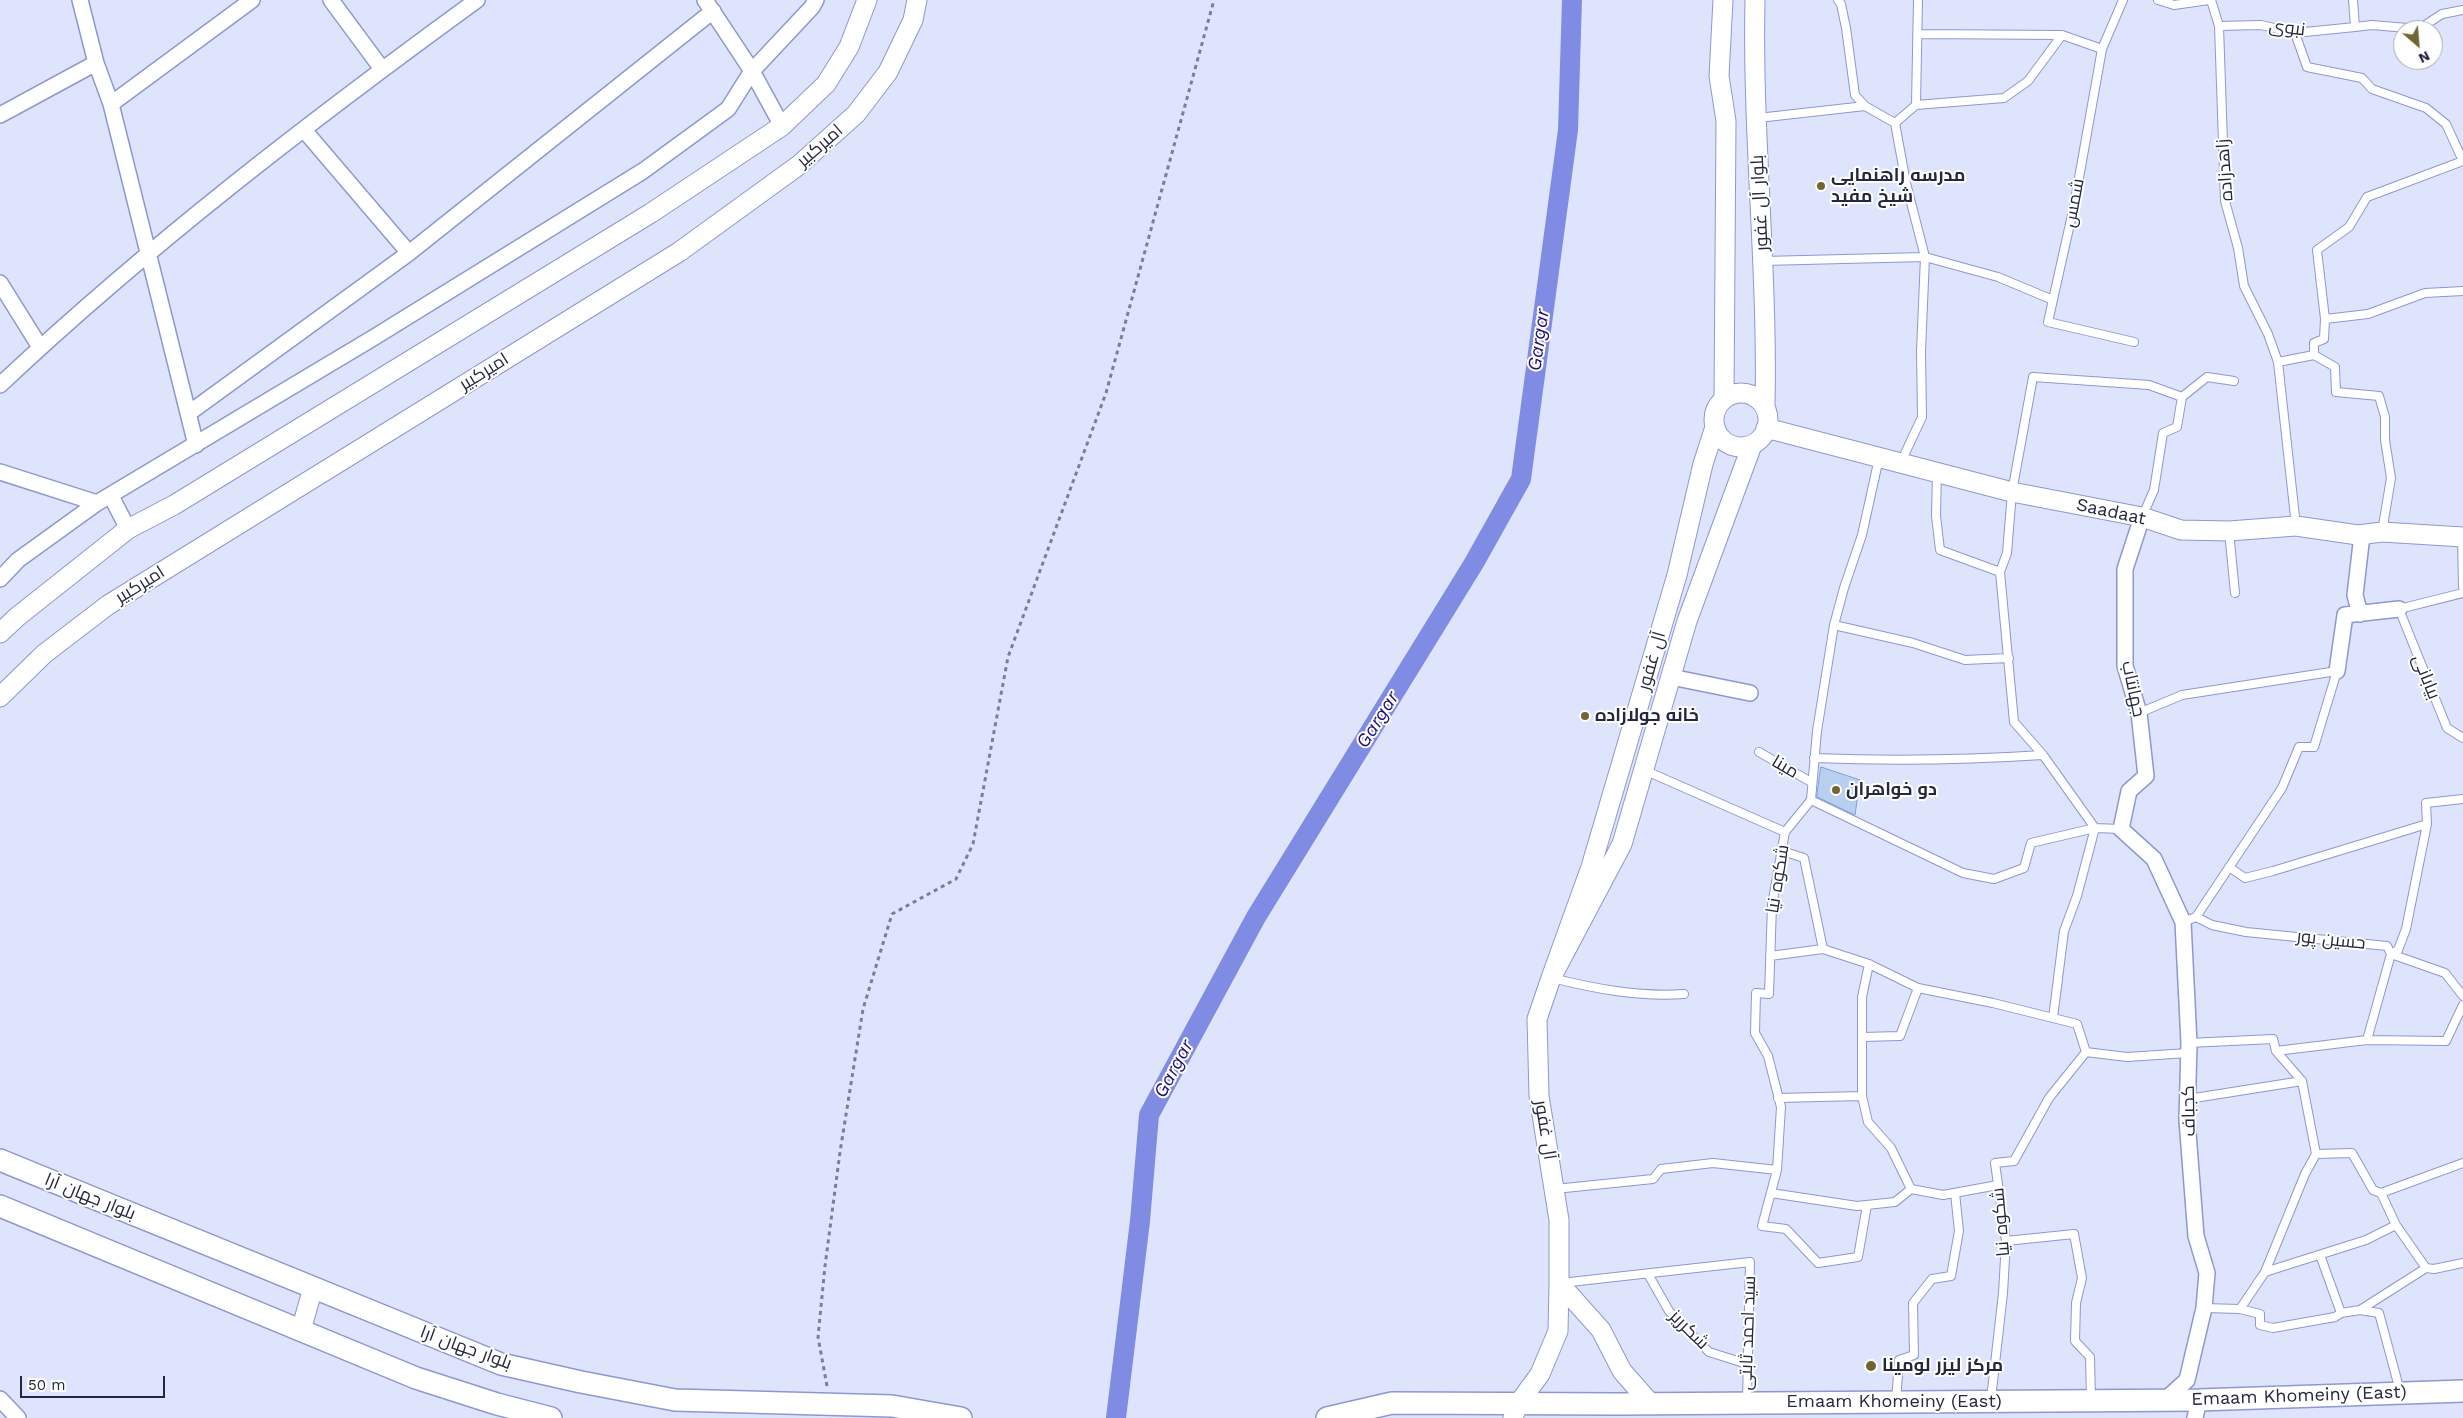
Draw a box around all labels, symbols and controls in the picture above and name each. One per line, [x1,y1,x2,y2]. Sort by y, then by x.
street label: نبوی [2268,15,2306,41]
north arrow [2393,20,2443,70]
text: N [2416,48,2433,67]
street label: امیرکبیر [792,120,848,172]
street label: زاهدزاده [2212,138,2238,202]
street label: بلوار آل غفور [1747,154,1773,252]
place label: مدرسه راهنمایی شیخ مفید [1831,165,1965,208]
street label: شمس [2059,177,2089,229]
marker: مدرسه راهنمایی شیخ مفید [1815,180,1827,192]
water label: Gargar [1523,307,1555,373]
street label: امیرکبیر [455,348,513,396]
street label: Saadaat [2074,494,2148,530]
street label: امیرکبیر [111,561,169,609]
street label: آل غفور [1633,629,1671,693]
street label: بیابانی [2407,652,2445,702]
street label: جهانتاب [2117,659,2149,719]
water label: Gargar [1352,687,1404,753]
place label: خانه جولازاده [1595,705,1699,727]
marker: خانه جولازاده [1579,710,1591,722]
street label: مینا [1768,751,1802,783]
place label: دو خواهران [1846,779,1937,801]
marker: دو خواهران [1830,784,1842,796]
street label: شکوه نیا [1762,843,1794,915]
street label: حسین پور [2295,926,2367,954]
water label: Gargar [1149,1036,1199,1102]
street label: کجباف [2178,1085,2200,1137]
street label: آل غفور [1530,1099,1560,1161]
street label: بلوار جهان آرا [41,1169,139,1225]
street label: شکوه نیا [1987,1187,2015,1257]
street label: سید احمد ثابتی [1735,1275,1761,1391]
street label: شکرریز [1665,1306,1713,1354]
street label: بلوار جهان آرا [417,1321,515,1375]
place label: مرکز لیزر لومینا [1882,1355,2003,1377]
marker: مرکز لیزر لومینا [1864,1359,1878,1373]
scale bar [22,1366,168,1398]
text: 50 m [28,1376,65,1394]
street label: Emaam Khomeiny (East) [2191,1381,2407,1411]
street label: Emaam Khomeiny (East) [1786,1391,2002,1413]

